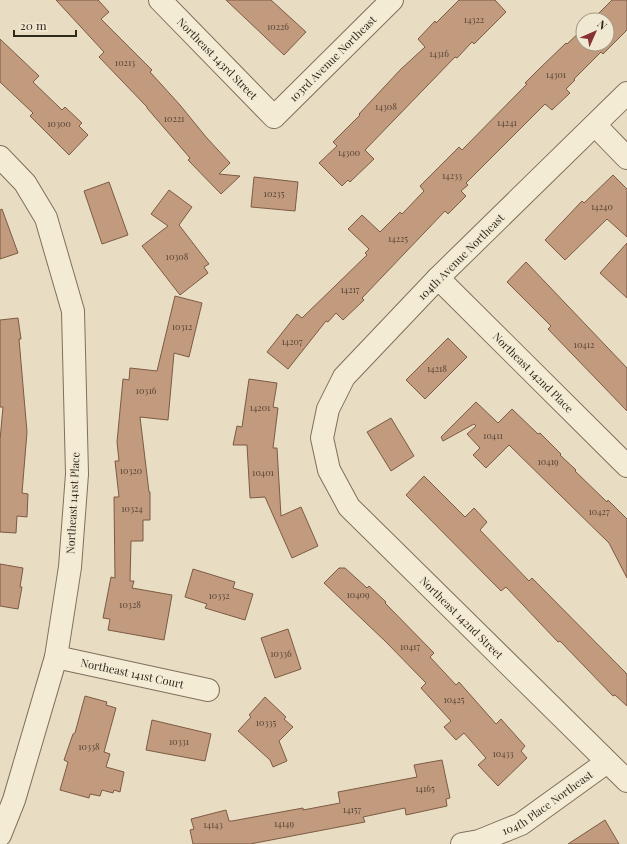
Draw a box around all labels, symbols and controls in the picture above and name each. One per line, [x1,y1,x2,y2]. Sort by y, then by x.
scale bar [14,12,76,38]
street label: 103rd Avenue Northeast [286,12,379,105]
north arrow [575,12,615,52]
house number: 14322 [464,13,484,25]
street label: Northeast 143rd Street [174,14,261,103]
text: N [594,16,611,33]
text: 20 m [20,17,47,33]
house number: 10226 [267,20,289,32]
house number: 14316 [429,47,449,59]
house number: 10213 [115,56,135,68]
house number: 14301 [546,68,567,80]
house number: 14308 [375,100,397,112]
house number: 10221 [164,112,185,124]
house number: 14241 [497,116,518,128]
house number: 10300 [47,117,71,129]
house number: 14300 [338,146,360,158]
house number: 14233 [442,169,462,181]
house number: 10235 [264,187,285,199]
house number: 14240 [591,200,613,212]
street label: 104th Avenue Northeast [414,210,507,303]
house number: 14225 [388,232,408,244]
house number: 10308 [166,250,189,262]
house number: 14217 [340,283,360,295]
house number: 10312 [172,320,192,332]
street label: Northeast 142nd Place [490,329,577,416]
house number: 14207 [281,335,303,347]
house number: 10412 [574,338,594,350]
house number: 14218 [427,362,447,374]
house number: 10316 [136,384,157,396]
house number: 14201 [250,401,271,413]
house number: 10411 [483,429,504,441]
street label: Northeast 141st Place [62,451,83,554]
house number: 10419 [537,455,559,467]
house number: 10320 [120,464,142,476]
house number: 10401 [252,466,275,478]
house number: 10324 [121,502,143,514]
house number: 10427 [588,505,610,517]
street label: Northeast 142nd Street [417,573,507,662]
house number: 10409 [346,588,370,600]
house number: 10332 [208,589,230,601]
house number: 10328 [119,598,141,610]
house number: 10417 [400,640,420,652]
house number: 10336 [270,647,292,659]
street label: Northeast 141st Court [79,655,185,692]
house number: 10425 [443,693,465,705]
house number: 10335 [256,716,277,728]
house number: 10331 [169,735,190,747]
house number: 10338 [78,740,100,752]
house number: 10433 [492,747,514,759]
street label: 104th Place Northeast [500,767,596,838]
house number: 14165 [415,782,435,794]
house number: 14157 [343,803,362,815]
house number: 14149 [274,817,294,829]
house number: 14143 [203,818,223,830]

